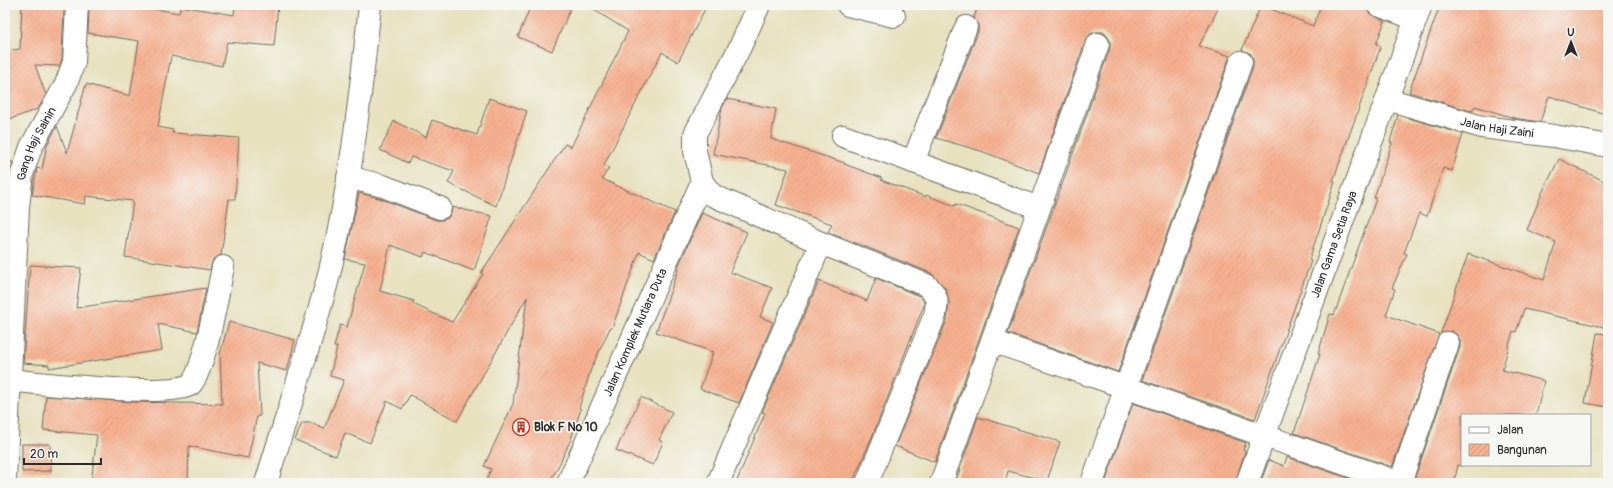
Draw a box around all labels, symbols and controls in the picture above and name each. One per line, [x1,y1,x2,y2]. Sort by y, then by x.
north arrow [1551,22,1591,62]
text: U [1567,26,1575,39]
street label: Gang Haji Sainin [14,104,59,181]
street label: Jalan Haji Zaini [1459,114,1535,141]
street label: Jalan Gama Setia Raya [1308,188,1360,300]
street label: Jalan Komplek Mutiara Duta [600,266,670,399]
legend [1461,414,1591,466]
building icon: Blok F No 10 [511,417,531,437]
place label: Blok F No 10 [534,420,598,435]
text: Jalan [1497,423,1523,438]
scale bar [24,440,101,466]
text: Bangunan [1497,443,1547,458]
text: 20 m [30,447,59,462]

